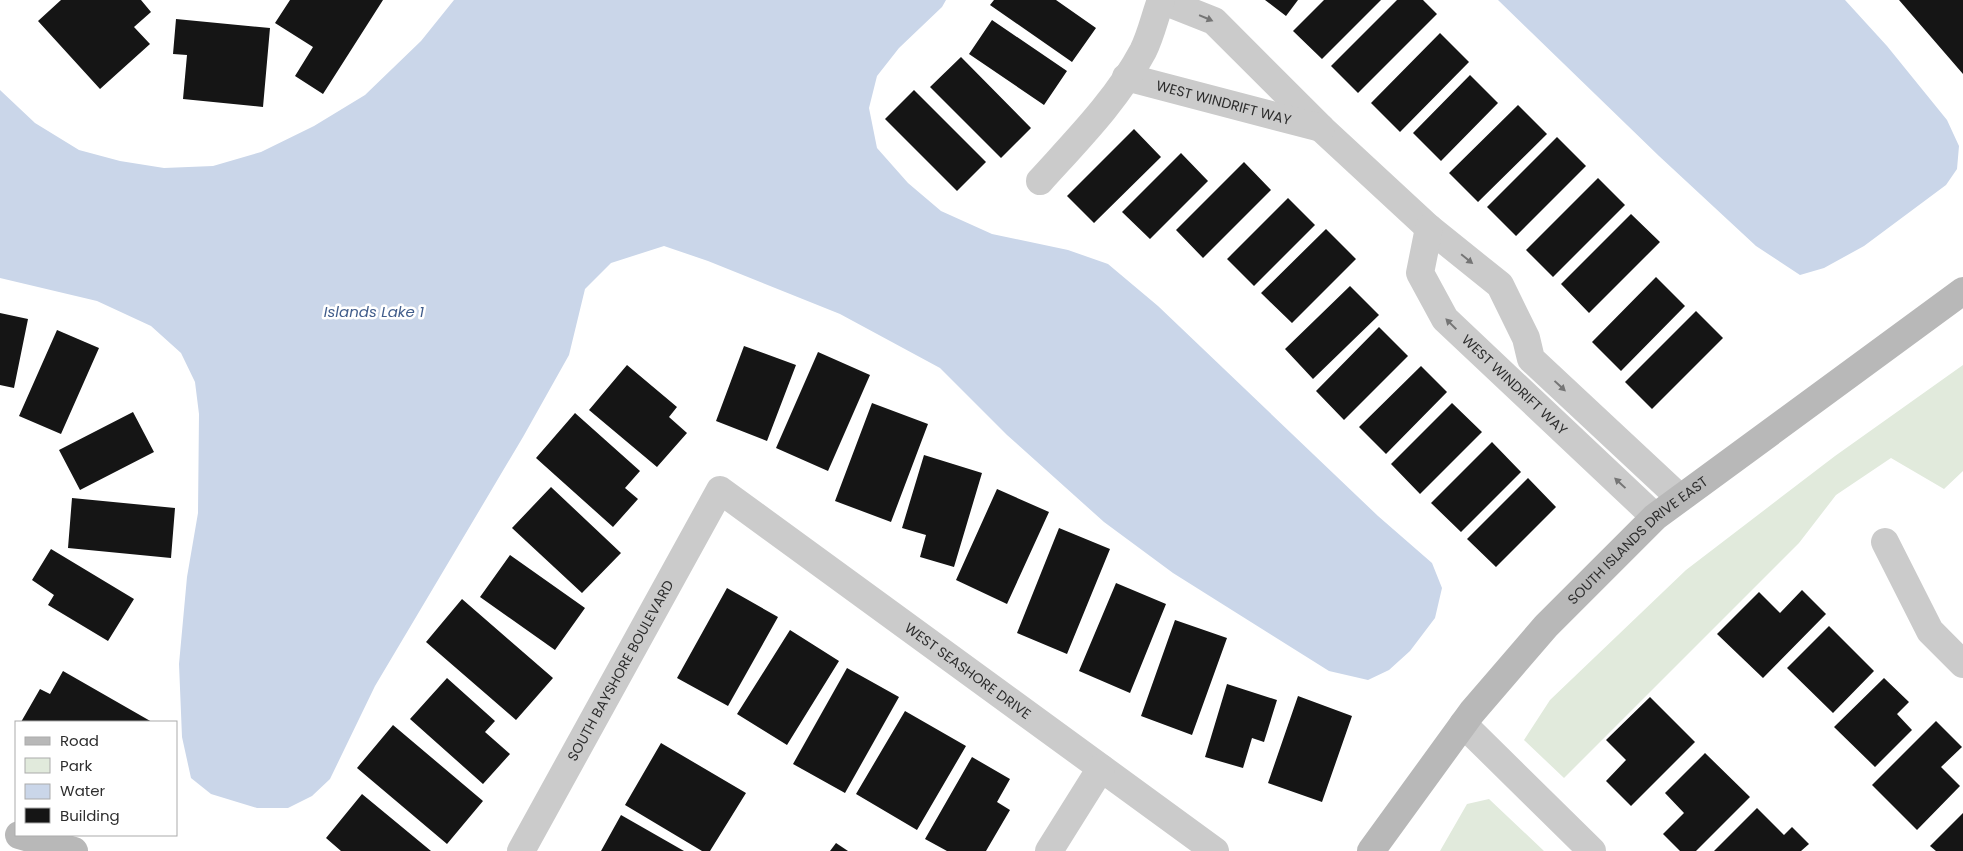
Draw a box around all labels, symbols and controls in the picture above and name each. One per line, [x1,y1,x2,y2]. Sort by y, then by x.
one-way arrow [1199,15,1213,23]
street label: WEST WINDRIFT WAY [1154,75,1293,130]
one-way arrow [1460,253,1473,264]
water label: Islands Lake 1 [324,301,424,322]
one-way arrow [1445,318,1457,330]
street label: WEST WINDRIFT WAY [1457,330,1572,440]
one-way arrow [1553,380,1565,392]
street label: SOUTH ISLANDS DRIVE EAST [1563,471,1712,609]
one-way arrow [1614,477,1626,489]
street label: SOUTH BAYSHORE BOULEVARD [562,576,678,765]
street label: WEST SEASHORE DRIVE [901,618,1035,724]
legend [15,721,178,836]
text: Road [60,730,99,751]
text: Park [60,755,92,776]
text: Water [60,780,106,801]
text: Building [60,805,120,826]

